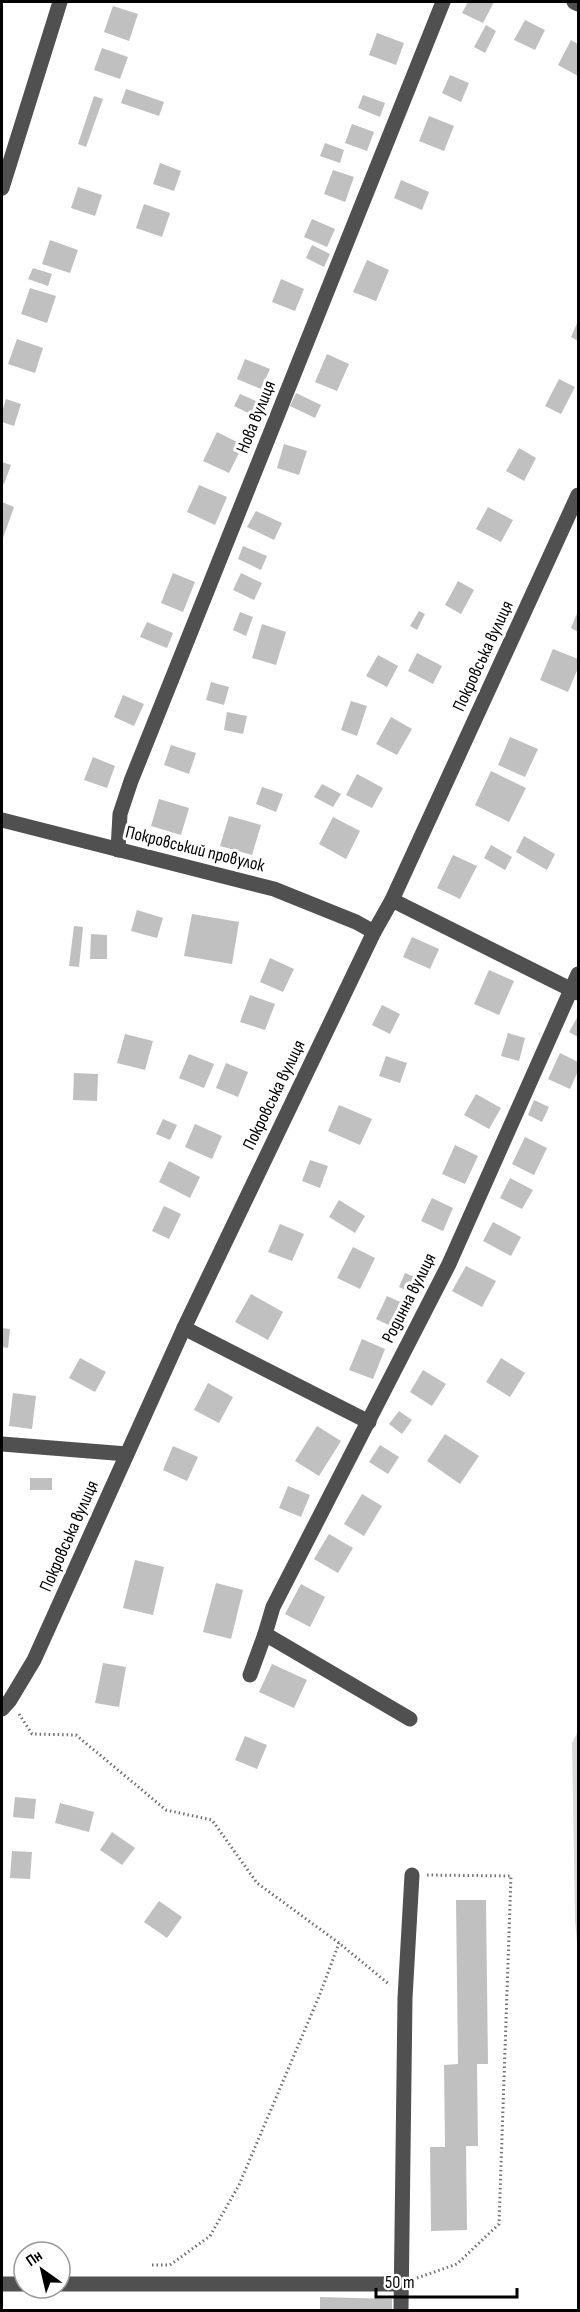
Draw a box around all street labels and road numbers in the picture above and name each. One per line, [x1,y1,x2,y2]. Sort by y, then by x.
street label: Нова вулиця [232,378,280,456]
street label: Покровська вулиця [448,597,518,715]
street label: Покровський провулок [123,822,267,876]
street label: Покровська вулиця [238,1037,310,1153]
street label: Родинна вулиця [377,1250,441,1346]
street label: Покровська вулиця [35,1477,103,1595]

